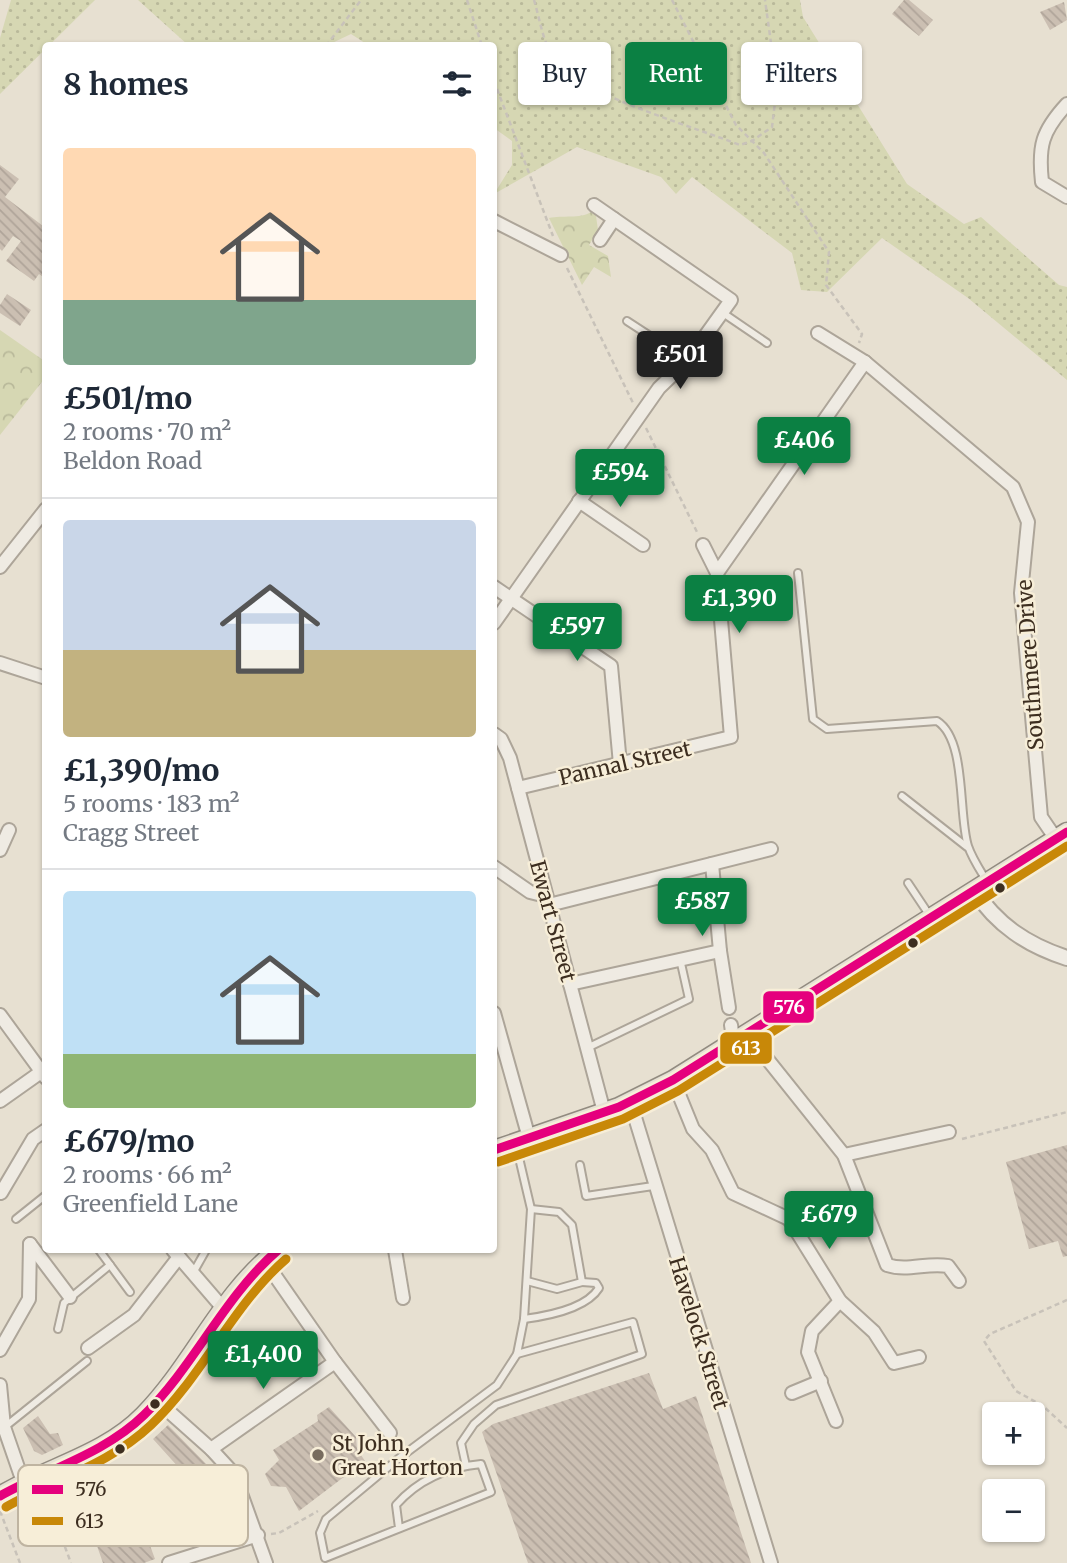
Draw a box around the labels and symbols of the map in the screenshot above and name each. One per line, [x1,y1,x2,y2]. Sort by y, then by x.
pin: £501 [639,332,721,391]
pin: £406 [763,418,845,477]
pin: £594 [579,449,661,509]
pin: £1,390 [682,576,796,635]
street label: Southmere Drive [1011,579,1049,751]
pin: £597 [536,604,618,663]
street label: Pannal Street [556,735,694,791]
street label: Ewart Street [524,857,582,985]
pin: £587 [661,878,743,938]
unlabelled marker [993,881,1007,895]
unlabelled marker [906,936,920,950]
line badge: 576 [762,990,815,1024]
text: 576 [773,995,805,1019]
line badge: 613 [719,1031,773,1065]
text: 613 [731,1036,761,1060]
pin: £679 [788,1192,870,1251]
street label: Havelock Street [663,1253,735,1413]
pin: £1,400 [206,1332,320,1391]
unlabelled marker [148,1397,162,1411]
place label: St John, Great Horton [332,1430,463,1481]
unlabelled marker [113,1442,127,1456]
marker: St John, Great Horton [310,1447,326,1463]
legend [18,1465,248,1546]
text: 576 [75,1477,107,1501]
text: 613 [75,1509,104,1533]

